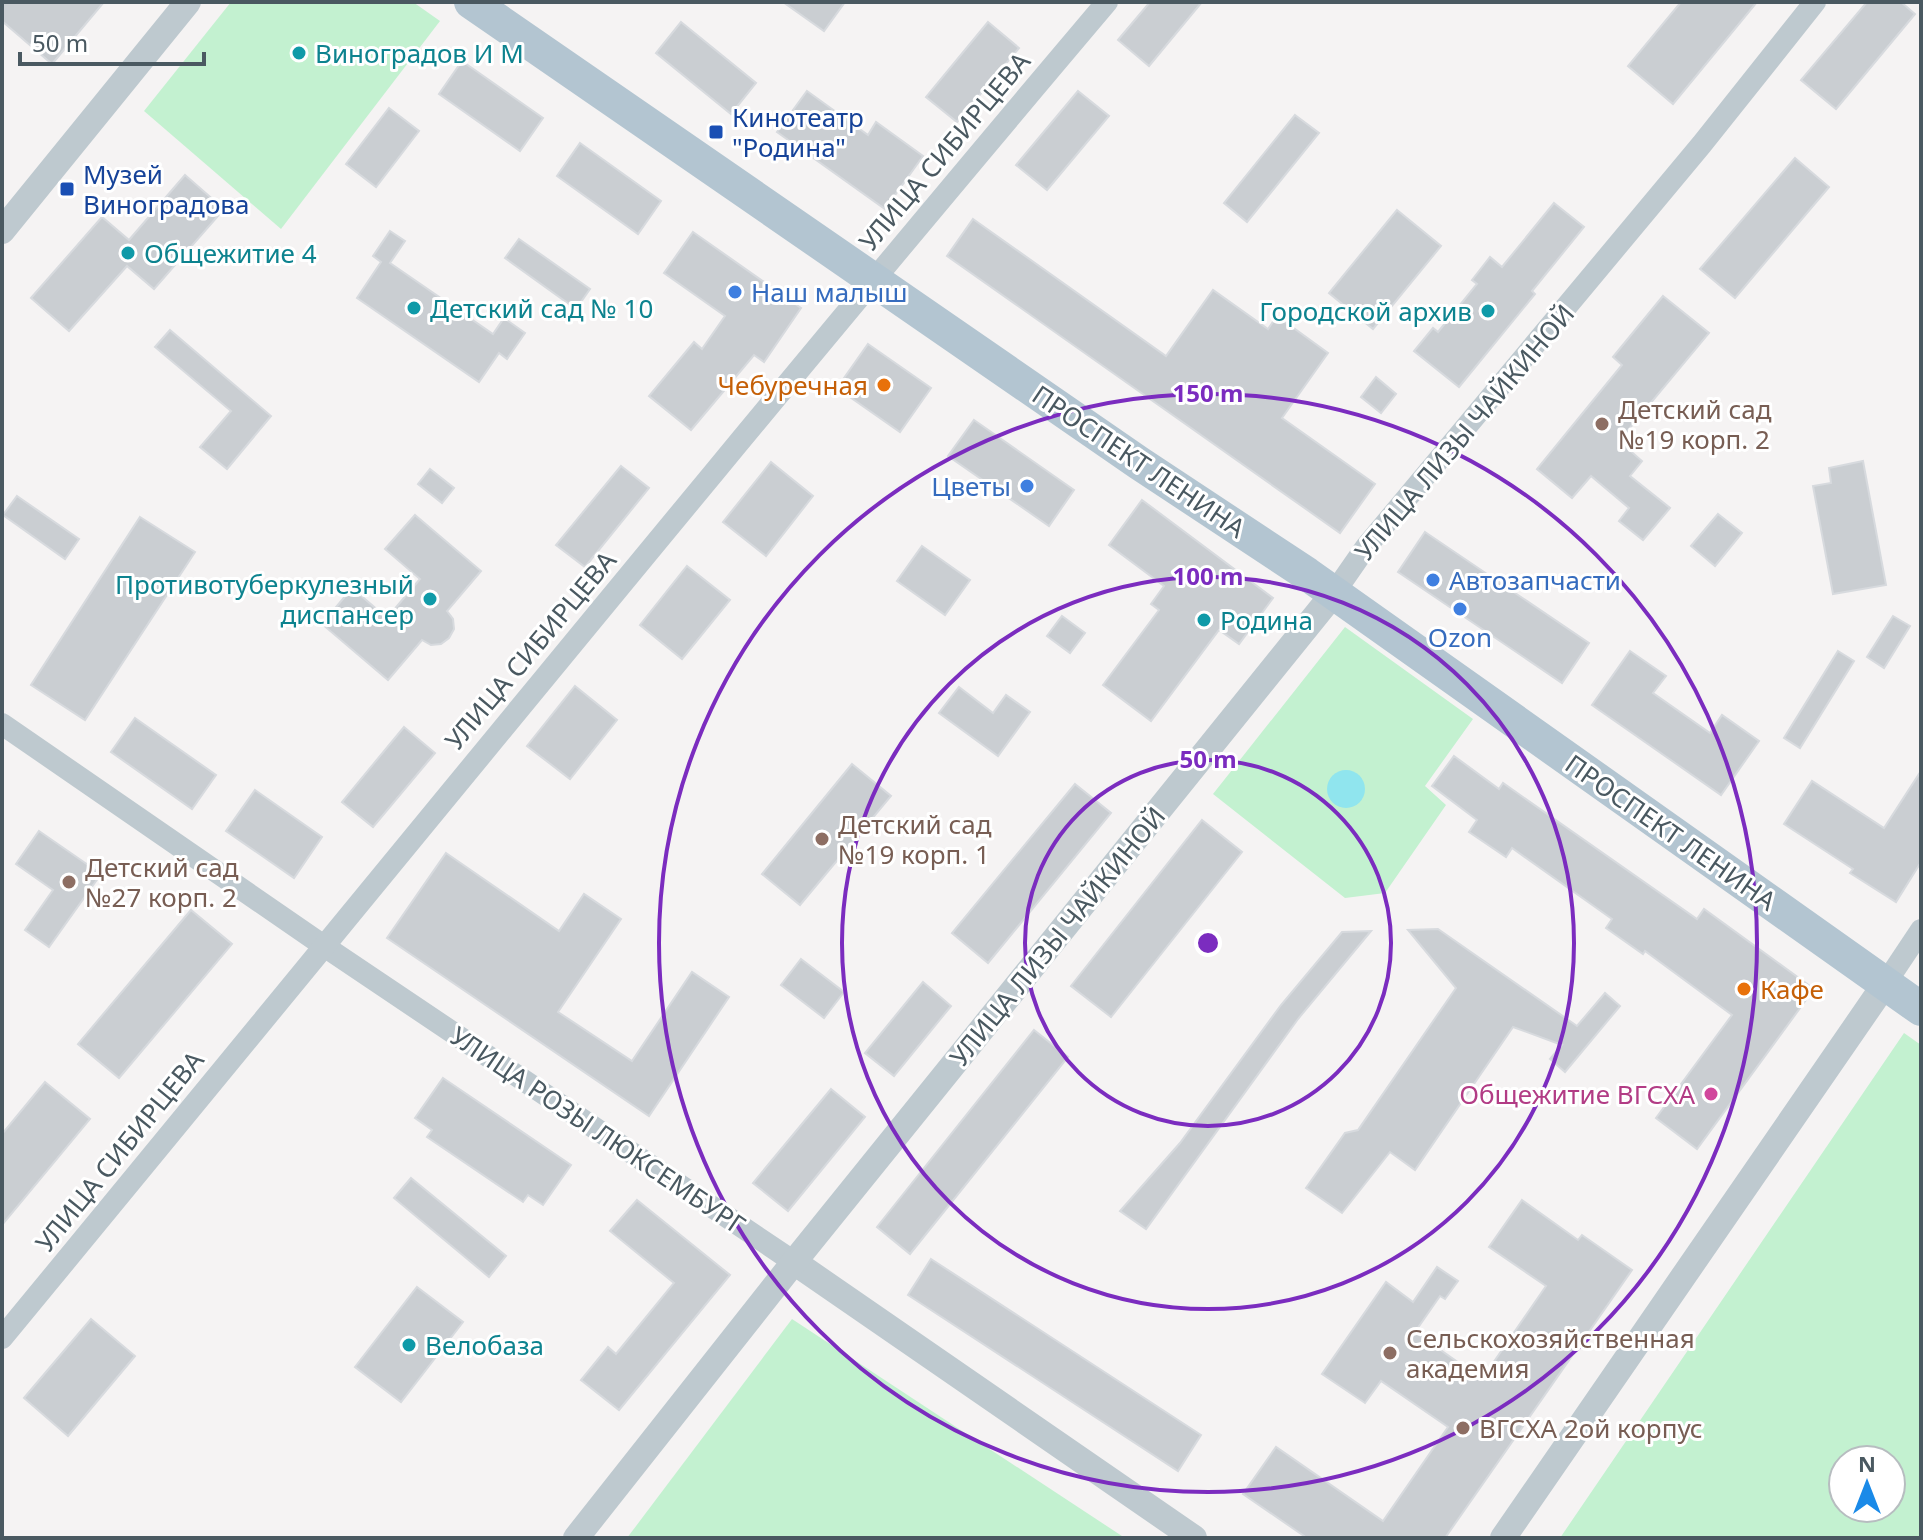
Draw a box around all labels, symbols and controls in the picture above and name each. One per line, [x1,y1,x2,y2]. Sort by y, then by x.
scale bar [20,16,204,66]
text: 50 m [32,26,88,59]
place label: Виноградов И М [315,35,524,71]
marker: Виноградов И М [290,44,308,62]
street label: УЛИЦА СИБИРЦЕВА [850,44,1038,258]
place label: Кинотеатр "Родина" [732,99,864,165]
marker: Кинотеатр "Родина" [707,123,725,141]
place label: Музей Виноградова [83,156,249,222]
marker: Музей Виноградова [58,180,76,198]
place label: Общежитие 4 [144,235,317,271]
marker: Общежитие 4 [119,244,137,262]
place label: Наш малыш [751,274,907,310]
marker: Наш малыш [726,283,744,301]
place label: Детский сад № 10 [430,290,653,326]
place label: Городской архив [1259,293,1472,329]
street label: УЛИЦА ЛИЗЫ ЧАЙКИНОЙ [1346,296,1582,568]
marker: Детский сад № 10 [405,299,423,317]
marker: Городской архив [1479,302,1497,320]
place label: Чебуречная [718,367,868,403]
marker: Чебуречная [875,376,893,394]
street label: ПРОСПЕКТ ЛЕНИНА [1025,376,1253,546]
text: 150 m [1173,376,1243,409]
place label: Детский сад №19 корп. 2 [1618,391,1772,457]
marker: Детский сад №19 корп. 2 [1593,415,1611,433]
place label: Цветы [931,468,1011,504]
marker: Цветы [1018,477,1036,495]
street label: УЛИЦА СИБИРЦЕВА [436,543,624,757]
text: 100 m [1173,559,1243,592]
place label: Автозапчасти [1449,562,1621,598]
place label: Противотуберкулезный диспансер [115,566,414,632]
marker: Автозапчасти [1424,571,1442,589]
marker: Противотуберкулезный диспансер [421,590,439,608]
marker: Ozon [1451,600,1469,618]
place label: Родина [1220,602,1313,638]
marker: Родина [1195,611,1213,629]
place label: Ozon [1428,619,1492,655]
text: 50 m [1179,742,1237,775]
street label: ПРОСПЕКТ ЛЕНИНА [1558,746,1784,919]
street label: УЛИЦА ЛИЗЫ ЧАЙКИНОЙ [941,799,1173,1073]
place label: Детский сад №19 корп. 1 [838,806,992,872]
marker: Детский сад №19 корп. 1 [813,830,831,848]
place label: Детский сад №27 корп. 2 [85,849,239,915]
marker: Детский сад №27 корп. 2 [60,873,78,891]
centre of rings [1194,929,1222,957]
place label: Кафе [1760,971,1824,1007]
marker: Кафе [1735,980,1753,998]
street label: УЛИЦА РОЗЫ ЛЮКСЕМБУРГ [443,1018,753,1242]
street label: УЛИЦА СИБИРЦЕВА [27,1043,212,1259]
place label: Общежитие ВГСХА [1459,1076,1695,1112]
marker: Общежитие ВГСХА [1702,1085,1720,1103]
place label: Сельскохозяйственная академия [1406,1320,1695,1386]
place label: Велобаза [425,1327,544,1363]
marker: Велобаза [400,1336,418,1354]
marker: Сельскохозяйственная академия [1381,1344,1399,1362]
place label: ВГСХА 2ой корпус [1479,1410,1703,1446]
marker: ВГСХА 2ой корпус [1454,1419,1472,1437]
north arrow [1827,1444,1907,1524]
text: N [1858,1448,1876,1478]

